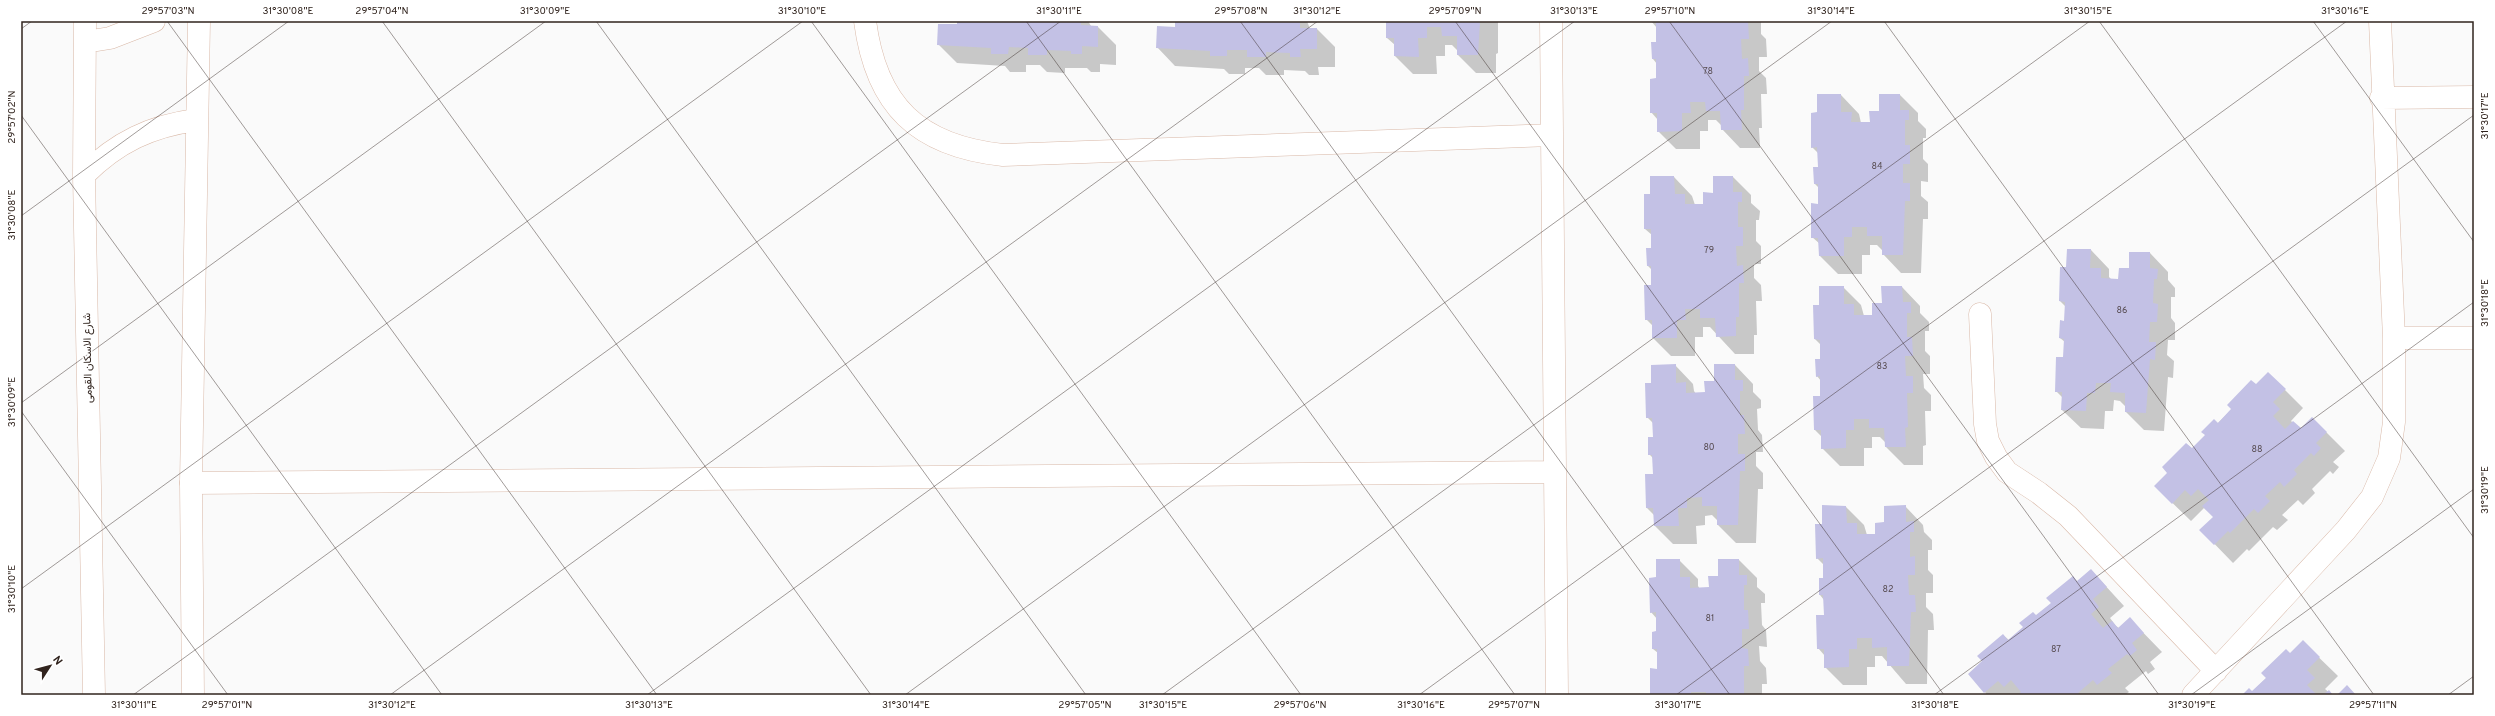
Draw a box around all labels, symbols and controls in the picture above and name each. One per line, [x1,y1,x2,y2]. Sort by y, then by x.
text: 29°57'03"N [141,5,195,18]
text: 31°30'08"E [263,5,313,18]
text: 29°57'04"N [355,5,409,18]
text: 31°30'09"E [520,5,570,18]
text: 31°30'10"E [778,5,826,18]
text: 31°30'11"E [1036,5,1082,18]
text: 29°57'08"N [1214,5,1268,18]
text: 31°30'12"E [1293,5,1341,18]
text: 29°57'09"N [1428,5,1482,18]
text: 31°30'13"E [1550,5,1598,18]
text: 29°57'10"N [1645,5,1695,18]
text: 31°30'14"E [1807,5,1855,18]
text: 31°30'15"E [2064,5,2112,18]
text: 31°30'16"E [2321,5,2369,18]
house number: 78 [1703,66,1713,77]
text: 29°57'02"N [6,90,19,144]
text: 31°30'17"E [2479,92,2492,140]
house number: 84 [1871,161,1883,172]
text: 31°30'08"E [6,190,19,240]
house number: 79 [1704,245,1714,256]
text: 31°30'18"E [2479,279,2492,327]
house number: 86 [2117,305,2127,316]
street label: شارع الاسكان القومى [80,313,96,403]
house number: 83 [1877,361,1887,372]
text: 31°30'09"E [6,377,19,427]
house number: 80 [1703,442,1715,453]
house number: 88 [2252,444,2263,455]
text: 31°30'19"E [2479,466,2492,514]
text: 31°30'10"E [6,565,19,613]
house number: 82 [1883,584,1893,595]
house number: 81 [1706,613,1714,624]
house number: 87 [2051,644,2061,655]
north arrow [30,646,70,686]
text: N [49,653,65,668]
text: 31°30'11"E [111,699,157,712]
text: 29°57'01"N [202,699,252,712]
text: 31°30'12"E [368,699,416,712]
text: 31°30'13"E [625,699,673,712]
text: 31°30'14"E [882,699,930,712]
text: 29°57'05"N [1058,699,1112,712]
text: 31°30'15"E [1139,699,1187,712]
text: 29°57'06"N [1273,699,1327,712]
text: 31°30'16"E [1397,699,1445,712]
text: 29°57'07"N [1488,699,1540,712]
text: 31°30'17"E [1654,699,1702,712]
text: 31°30'18"E [1911,699,1959,712]
text: 31°30'19"E [2168,699,2216,712]
text: 29°57'11"N [2349,699,2397,712]

